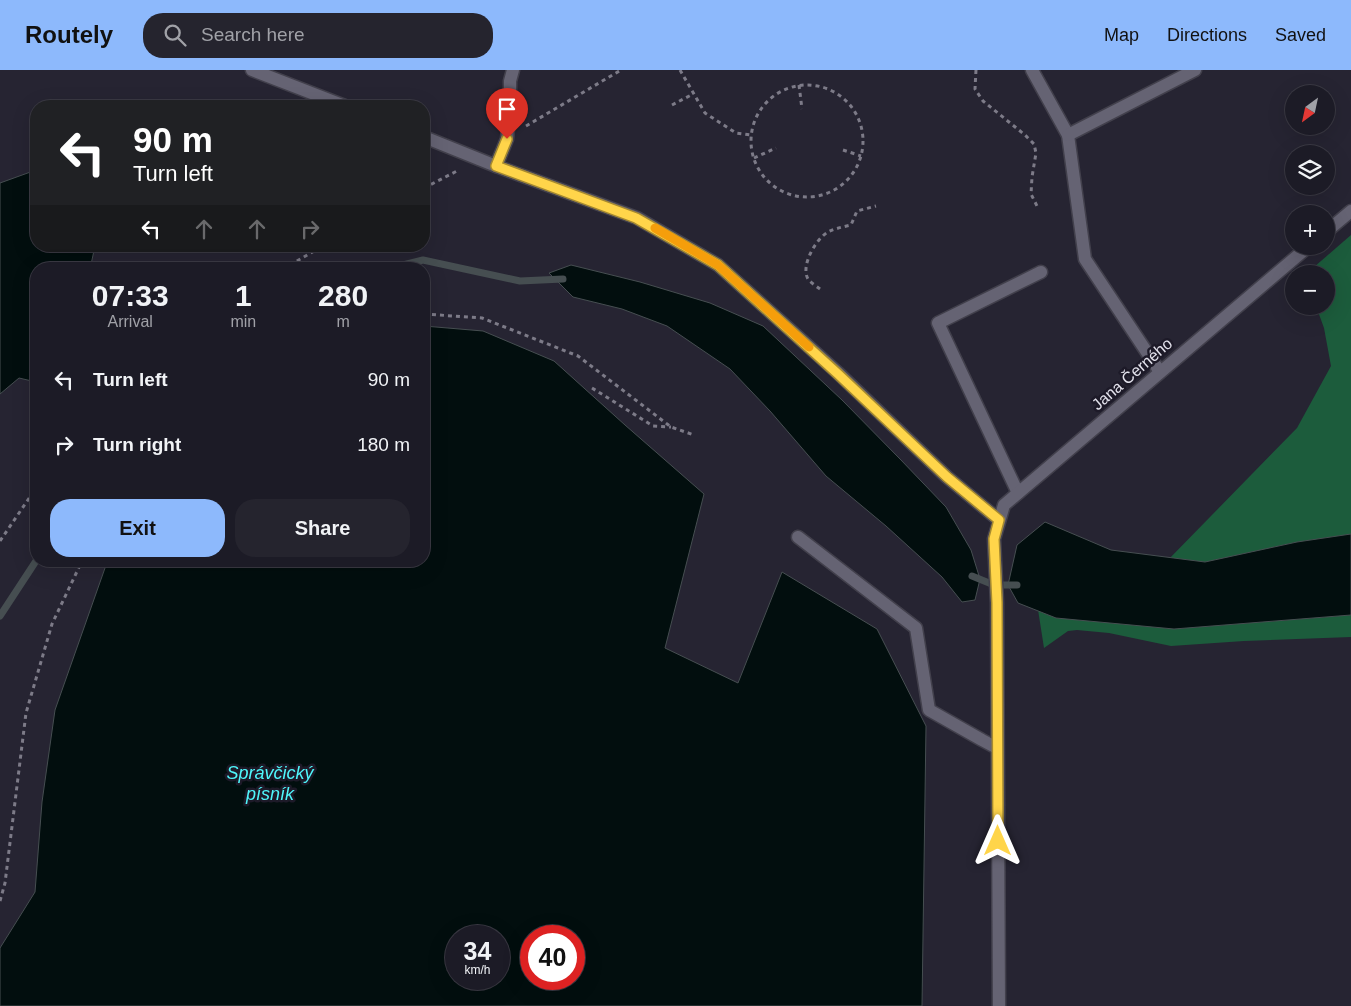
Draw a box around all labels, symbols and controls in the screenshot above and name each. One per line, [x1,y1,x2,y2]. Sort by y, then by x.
search box [143,13,493,58]
text: Routely [25,21,113,48]
icon: search [161,21,189,49]
text: Search here [201,24,305,45]
text: Map [1104,25,1139,45]
text: Directions [1167,25,1247,45]
text: Saved [1275,25,1326,45]
north arrow [1285,85,1335,135]
map controls [1285,85,1335,315]
pin [486,88,528,139]
icon: arrive [493,95,521,123]
icon: left [50,120,115,185]
text: 90 m [133,120,213,159]
button: layers [1285,145,1335,195]
text: Turn left [133,161,213,186]
button: + [1285,205,1335,255]
icon: left [137,215,165,243]
icon: ahead [190,215,218,243]
icon: ahead [243,215,271,243]
icon: right [296,215,324,243]
button: − [1285,265,1335,315]
text: 07:33 [92,279,169,312]
text: 1 [235,279,252,312]
text: 280 [318,279,368,312]
text: Arrival [108,313,153,330]
text: min [230,313,256,330]
text: m [336,313,350,330]
street label: Jana Černého [1088,334,1176,413]
icon: left [50,366,78,394]
text: Turn left [93,369,168,390]
text: 90 m [368,369,410,390]
icon: right [50,431,78,459]
text: Turn right [93,434,181,455]
text: 180 m [357,434,410,455]
button: Exit [50,499,225,557]
button: Share [235,499,410,557]
water label: Správčický písník [226,763,315,804]
position arrow [971,814,1023,866]
speed limit sign: 40 [520,925,585,990]
text: 34 [464,937,491,965]
text: km/h [464,963,491,977]

